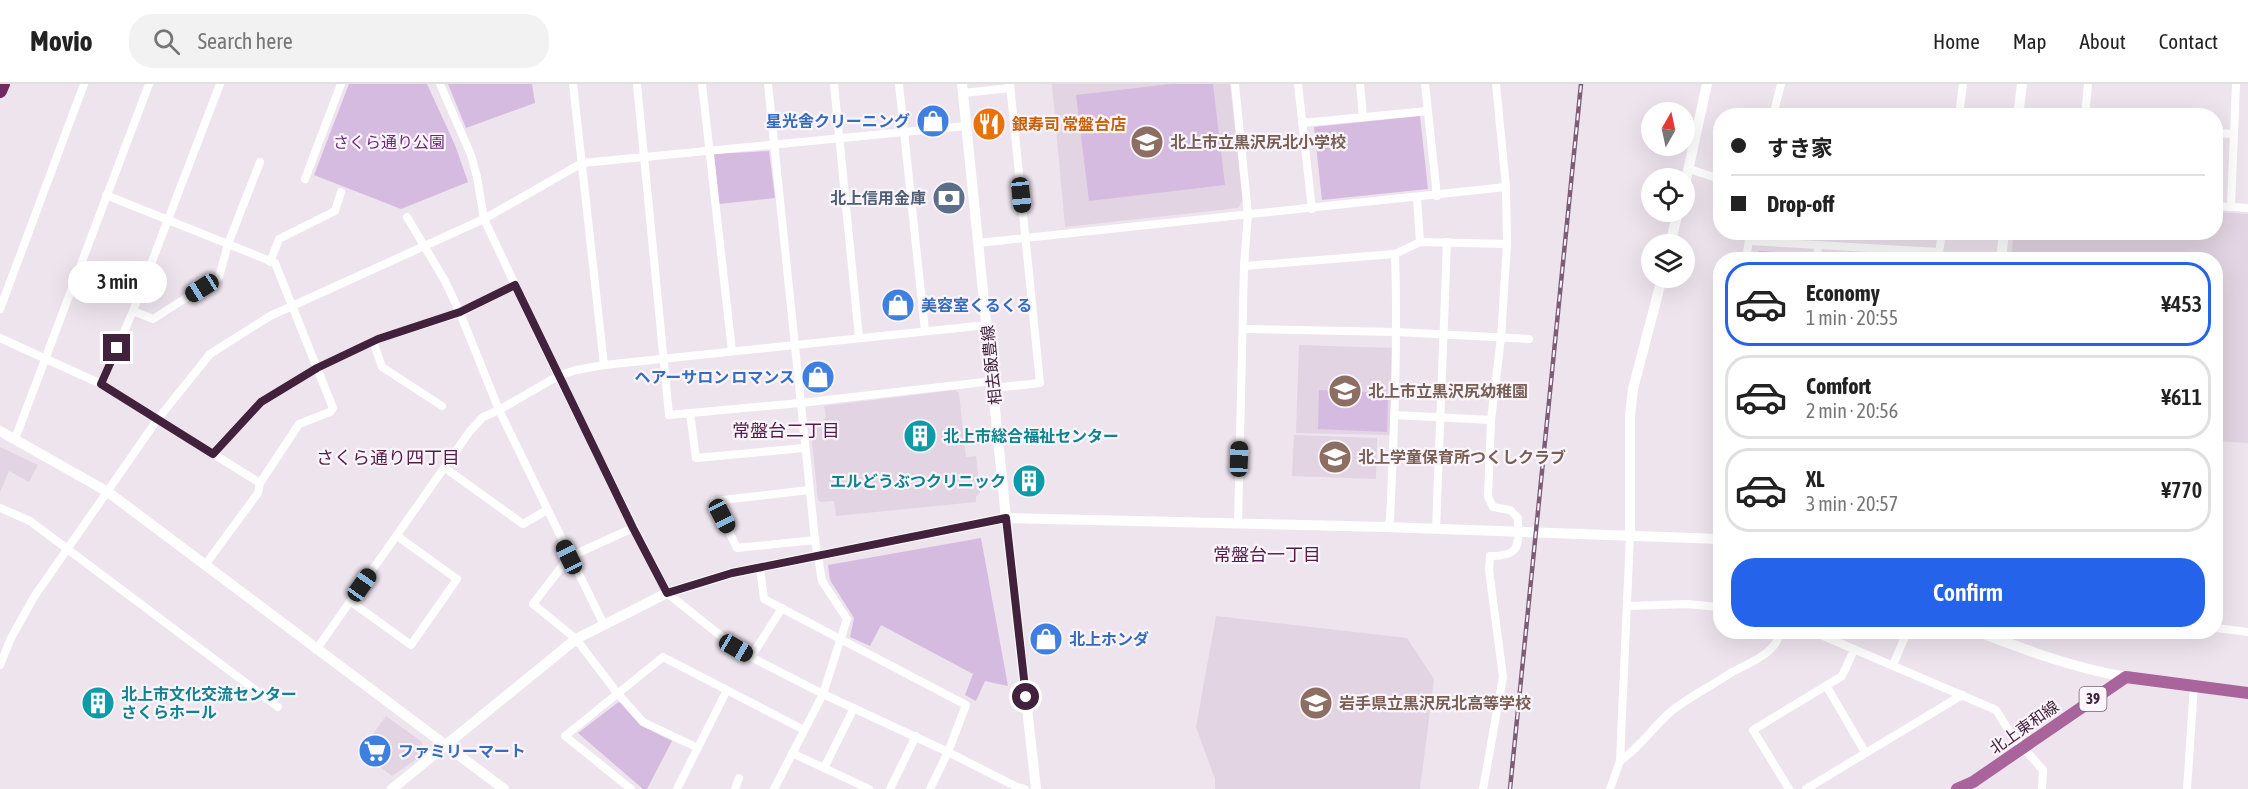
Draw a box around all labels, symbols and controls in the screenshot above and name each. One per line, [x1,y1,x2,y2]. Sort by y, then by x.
search box [129,14,549,68]
text: Movio [30,25,93,57]
icon: search [150,25,183,58]
text: Search here [198,28,293,54]
text: Home [1933,29,1980,53]
text: Map [2013,29,2047,53]
text: About [2080,29,2126,53]
text: Contact [2159,29,2218,53]
north arrow [1641,102,1695,156]
map controls [1641,102,1695,288]
shop icon: 星光舎クリーニング [915,103,951,139]
restaurant icon: 銀寿司 常盤台店 [971,106,1007,142]
place label: 星光舎クリーニング [766,112,910,130]
place label: 銀寿司 常盤台店 [1012,115,1126,133]
school or university icon: 北上市立黒沢尻北小学校 [1129,124,1165,160]
park label: さくら通り公園 [333,133,445,151]
place label: 北上市立黒沢尻北小学校 [1170,133,1346,151]
text: すき家 [1767,135,1833,161]
button: locate [1641,168,1695,222]
car [1010,176,1032,214]
bank icon: 北上信用金庫 [931,180,967,216]
place label: 北上信用金庫 [830,189,926,207]
text: Drop-off [1767,191,1834,217]
button: layers [1641,234,1695,288]
callout: 3 min [68,261,166,303]
text: 3 min [97,270,138,293]
car [182,271,222,305]
icon: car [1734,277,1788,331]
text: Economy [1806,280,1880,306]
shop icon: 美容室くるくる [880,287,916,323]
text: ¥453 [2161,291,2202,317]
place label: 美容室くるくる [921,296,1032,314]
text: 1 min · 20:55 [1806,306,1898,329]
street label: 相去飯豊線 [978,324,1004,406]
route end [103,334,130,361]
shop icon: ヘアーサロン ロマンス [800,359,836,395]
place label: ヘアーサロン ロマンス [634,368,795,386]
icon: car [1734,370,1788,424]
school or university icon: 北上市立黒沢尻幼稚園 [1327,373,1363,409]
text: Comfort [1806,373,1871,399]
place label: 北上市立黒沢尻幼稚園 [1368,382,1528,400]
text: ¥611 [2161,384,2202,410]
text: 2 min · 20:56 [1806,399,1898,422]
building icon: 北上市総合福祉センター [902,418,938,454]
district label: 常盤台二丁目 [732,420,840,441]
place label: 北上市総合福祉センター [943,427,1119,445]
school or university icon: 北上学童保育所つくしクラブ [1317,439,1353,475]
car [1229,441,1249,477]
district label: さくら通り四丁目 [316,447,460,468]
place label: 北上学童保育所つくしクラブ [1358,448,1566,466]
building icon: エルどうぶつクリニック [1011,463,1047,499]
icon: car [1734,463,1788,517]
text: XL [1806,466,1824,492]
place label: エルどうぶつクリニック [830,472,1006,490]
text: ¥770 [2161,477,2202,503]
text: 3 min · 20:57 [1806,492,1898,515]
car [706,496,738,536]
car [553,537,585,577]
district label: 常盤台一丁目 [1213,544,1321,565]
button: Confirm [1731,558,2205,627]
car [344,565,380,605]
shop icon: 北上ホンダ [1028,621,1064,657]
place label: 北上ホンダ [1069,630,1149,648]
car [716,631,756,665]
route start [1012,683,1039,710]
building icon: 北上市文化交流センター さくらホール [80,685,116,721]
place label: 北上市文化交流センター さくらホール [121,685,297,721]
school or university icon: 岩手県立黒沢尻北高等学校 [1298,685,1334,721]
road number: 39 [2080,687,2106,711]
place label: 岩手県立黒沢尻北高等学校 [1339,694,1531,712]
street label: 北上東和線 [1986,697,2062,757]
supermarket icon: ファミリーマート [357,733,393,769]
place label: ファミリーマート [398,742,526,760]

